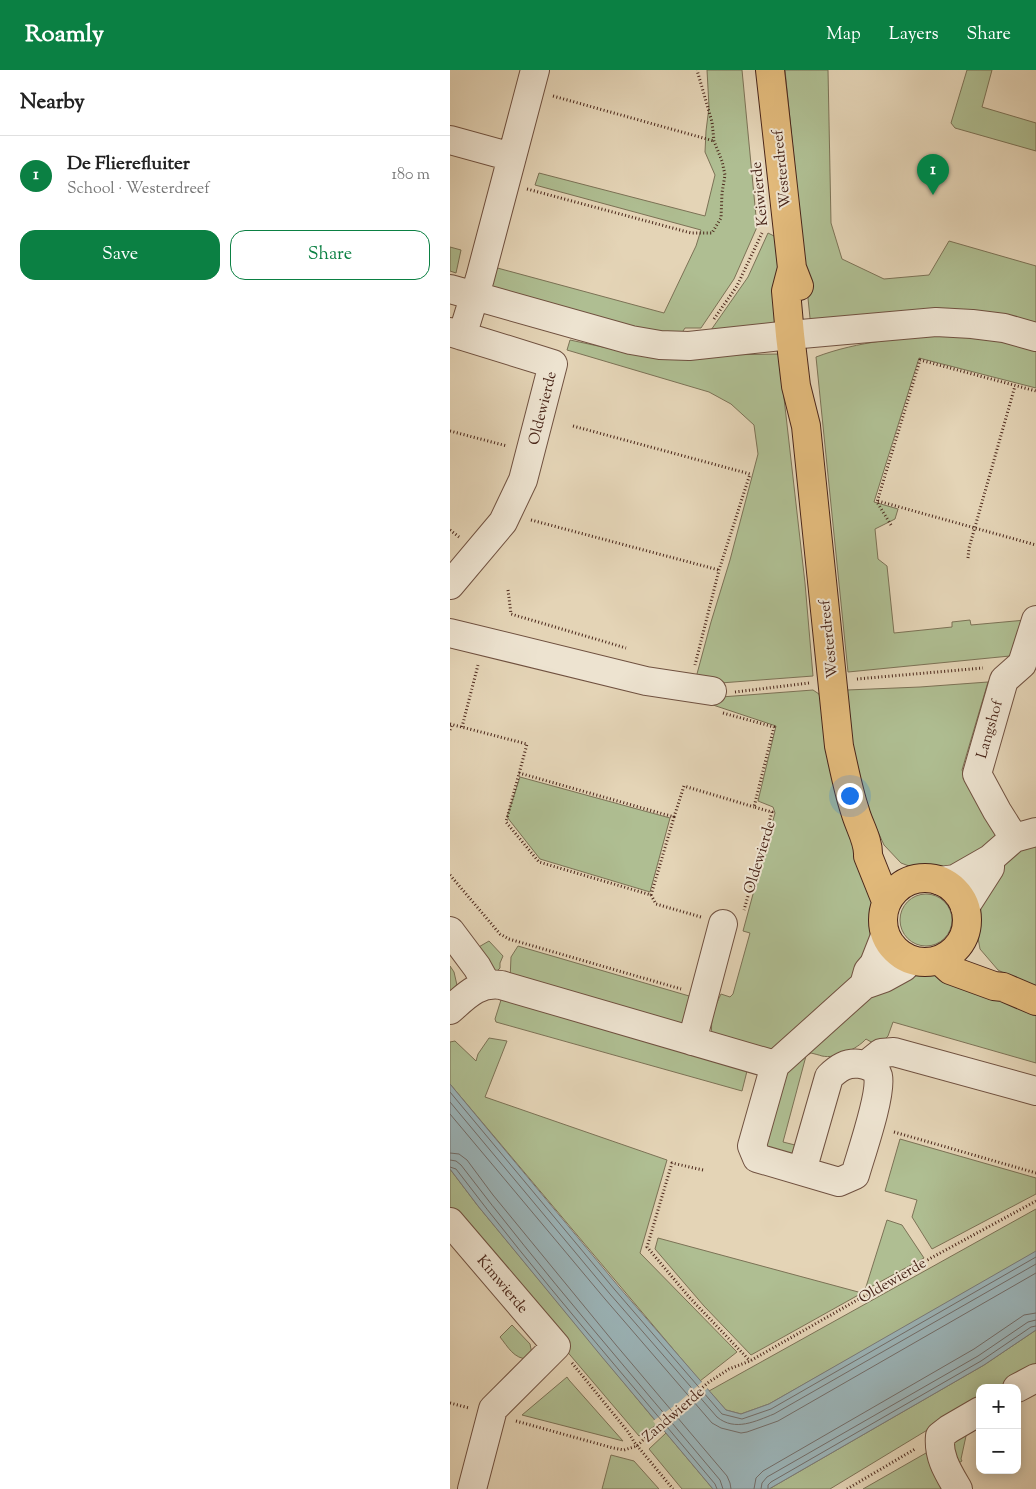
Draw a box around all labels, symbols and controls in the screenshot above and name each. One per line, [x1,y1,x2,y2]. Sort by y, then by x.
text: Roamly [25,18,104,52]
text: Map [826,22,861,48]
text: Layers [889,22,939,48]
text: Share [967,22,1011,48]
text: Nearby [20,88,85,118]
street label: Westerdreef [768,128,797,209]
text: De Flierefluiter [67,151,190,178]
pin: 1 [917,154,949,195]
street label: Keiwierde [747,161,774,227]
text: 1 [33,164,39,187]
text: 180 m [391,164,430,187]
text: School · Westerdreef [67,178,210,201]
button: Save [20,230,220,280]
button: Share [230,230,430,280]
street label: Oldewierde [524,369,563,447]
street label: Westerdreef [815,598,844,679]
street label: Langshof [972,697,1009,761]
your location [837,783,863,809]
street label: Oldewierde [739,818,781,896]
street label: Kimwierde [471,1251,533,1319]
street label: Oldewierde [855,1253,931,1309]
street label: Zandwierde [639,1382,709,1448]
map controls [976,1384,1021,1474]
button: + [976,1384,1021,1429]
button: − [976,1429,1021,1474]

